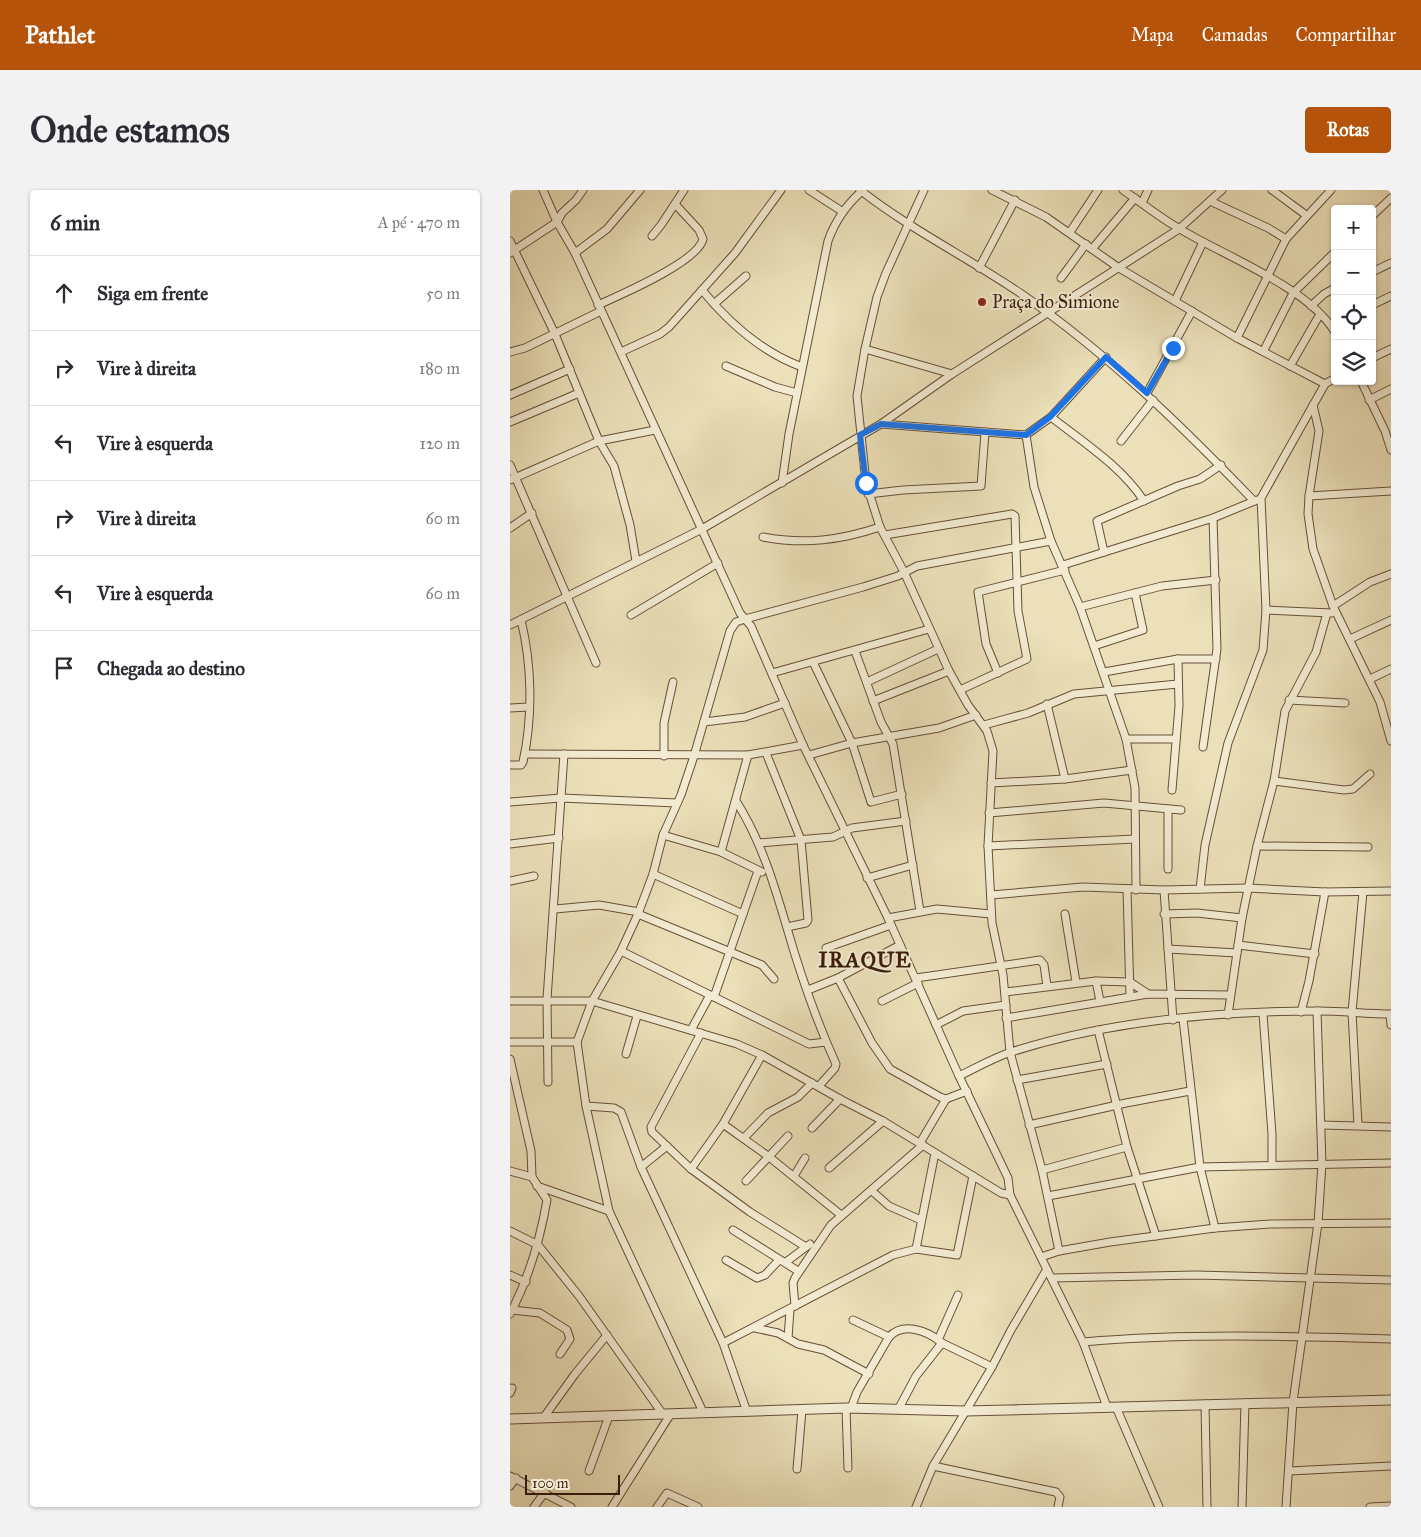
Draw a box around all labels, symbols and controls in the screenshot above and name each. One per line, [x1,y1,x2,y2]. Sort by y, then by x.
text: Pathlet [25,20,95,50]
text: Mapa [1131,24,1174,46]
text: Camadas [1202,24,1268,46]
text: Compartilhar [1296,24,1396,46]
button: Rotas [1305,107,1391,153]
text: Onde estamos [30,109,230,152]
map controls [1331,205,1376,385]
button: + [1331,205,1376,250]
text: 6 min [50,210,100,236]
text: A pé · 470 m [378,213,460,232]
button: − [1331,250,1376,295]
icon: ahead [50,279,78,307]
text: Siga em frente [97,282,208,305]
text: 50 m [426,284,460,303]
place label: Praça do Simione [992,291,1119,313]
button: locate [1331,295,1376,340]
marker: Praça do Simione [976,296,988,308]
route end [1162,337,1185,360]
button: layers [1331,340,1376,385]
icon: right [50,354,78,382]
text: Vire à direita [97,357,196,380]
text: 180 m [419,359,460,378]
icon: left [50,429,78,457]
text: Vire à esquerda [97,432,213,455]
text: 120 m [420,434,460,453]
route start [855,472,878,495]
icon: right [50,504,78,532]
text: Vire à direita [97,507,196,530]
text: 60 m [426,509,460,528]
icon: left [50,579,78,607]
text: Vire à esquerda [97,582,213,605]
text: 60 m [426,584,460,603]
icon: arrive [50,654,78,682]
text: Chegada ao destino [97,657,245,680]
district label: IRAQUE [818,946,912,973]
scale bar [525,1472,620,1495]
text: 100 m [532,1475,569,1492]

